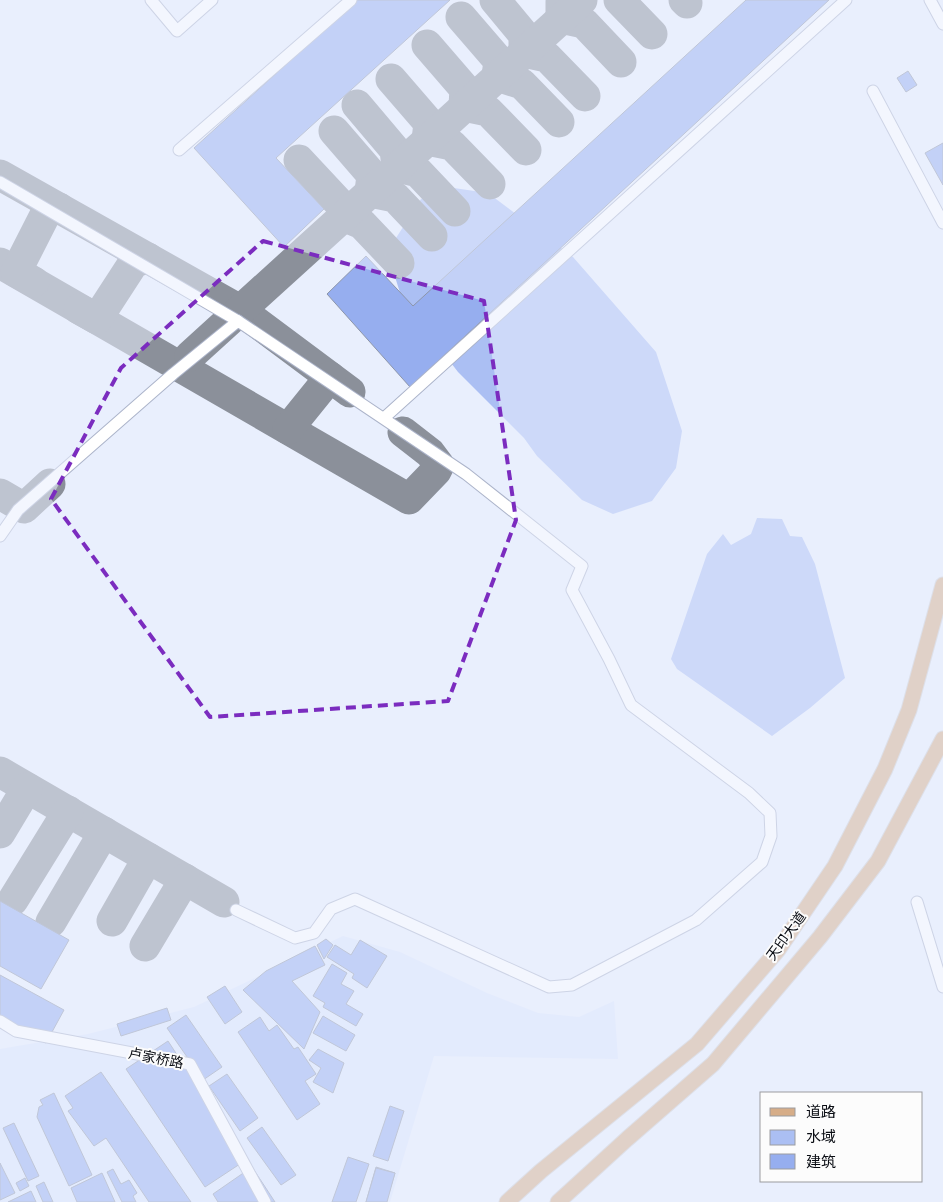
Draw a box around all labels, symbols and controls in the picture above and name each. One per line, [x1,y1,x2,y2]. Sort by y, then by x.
street label: 天印大道 [762,908,810,964]
street label: 卢家桥路 [127,1044,185,1072]
legend [760,1092,923,1182]
text: 道路 [806,1102,836,1122]
text: 水域 [806,1127,836,1147]
text: 建筑 [806,1152,836,1172]

